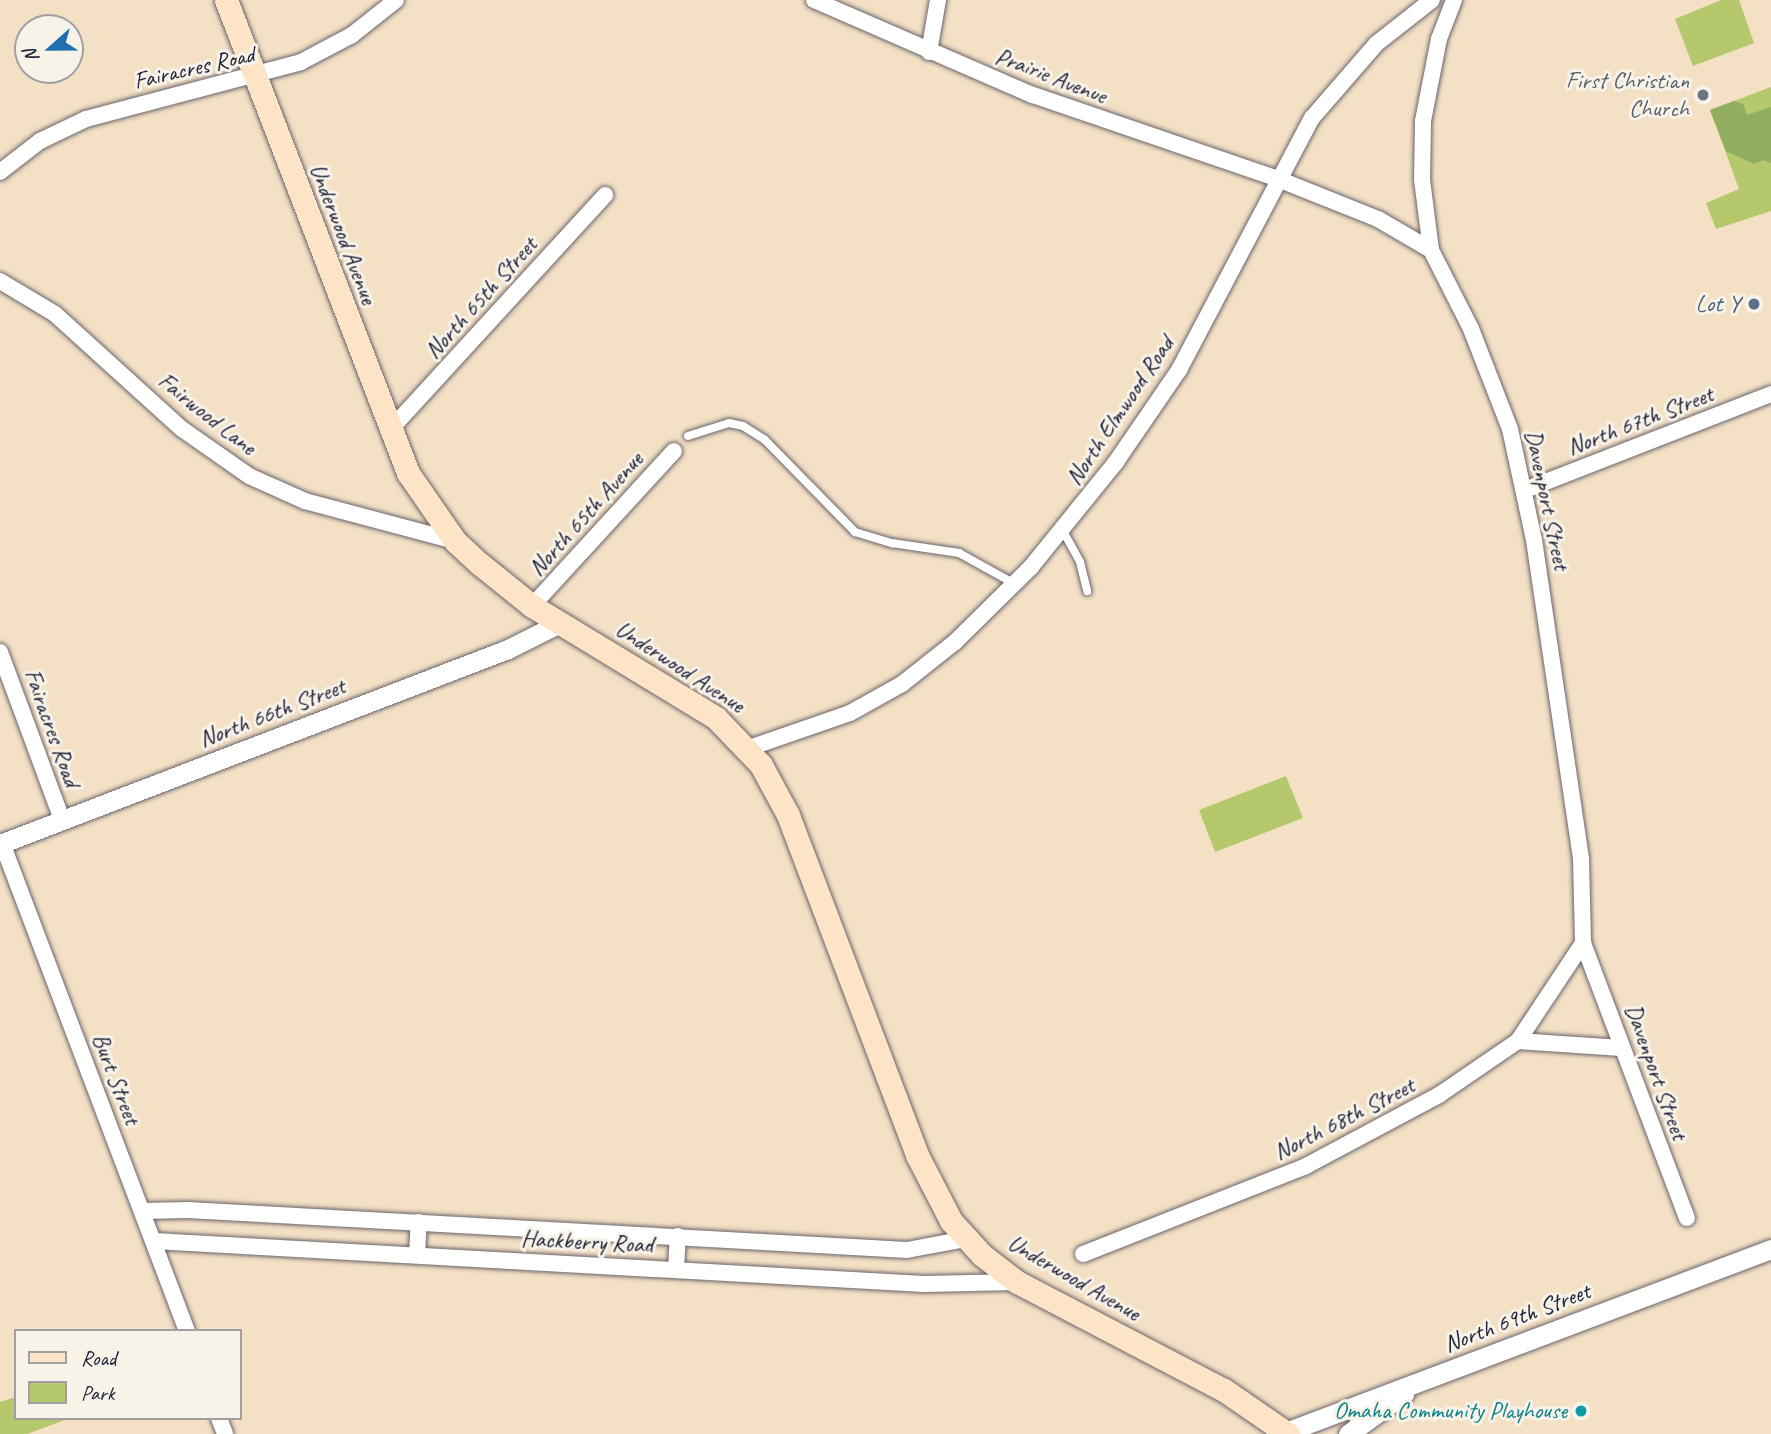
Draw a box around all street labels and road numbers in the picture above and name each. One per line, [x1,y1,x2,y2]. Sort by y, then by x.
street label: Fairacres Road [131,40,257,96]
street label: Prairie Avenue [991,42,1111,110]
street label: Underwood Avenue [303,160,383,308]
street label: North 65th Street [419,231,543,365]
street label: North Elmwood Road [1060,332,1180,490]
street label: Fairwood Lane [152,366,262,462]
street label: North 67th Street [1563,380,1717,462]
street label: Davenport Street [1518,427,1576,573]
street label: North 65th Avenue [523,446,649,582]
street label: Underwood Avenue [610,615,750,719]
street label: Fairacres Road [17,665,87,791]
street label: North 66th Street [195,672,349,754]
street label: Davenport Street [1618,1000,1694,1144]
street label: Burt Street [85,1029,147,1129]
street label: North 68th Street [1269,1071,1419,1167]
street label: Hackberry Road [521,1224,653,1260]
street label: Underwood Avenue [1003,1229,1145,1327]
street label: North 69th Street [1440,1277,1594,1359]

